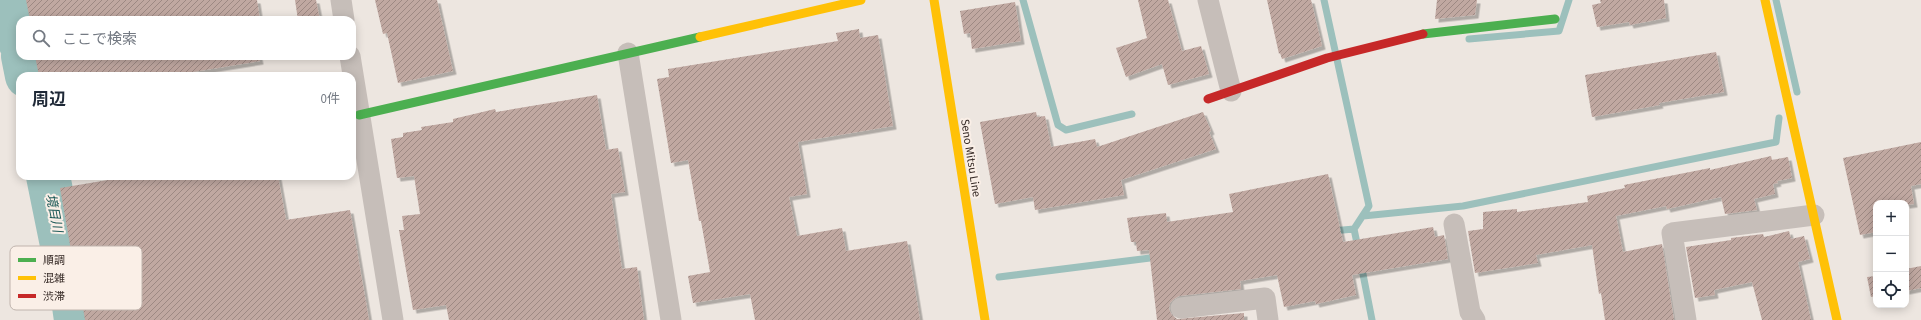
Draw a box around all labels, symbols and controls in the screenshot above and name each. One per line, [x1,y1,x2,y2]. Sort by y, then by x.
search box [16,16,356,60]
icon: search [30,27,52,49]
text: ここで検索 [62,29,137,50]
text: 周辺 [32,88,66,112]
text: 0件 [321,90,340,108]
street label: Seno Mitsu Line [956,118,985,198]
water label: 境目川 [41,192,67,236]
map controls [1873,200,1909,308]
button: + [1873,200,1909,236]
button: − [1873,236,1909,272]
legend [10,246,142,310]
text: 順調 [43,253,65,268]
text: 混雑 [43,271,65,286]
button: locate [1873,272,1909,308]
text: 渋滞 [43,289,65,304]

